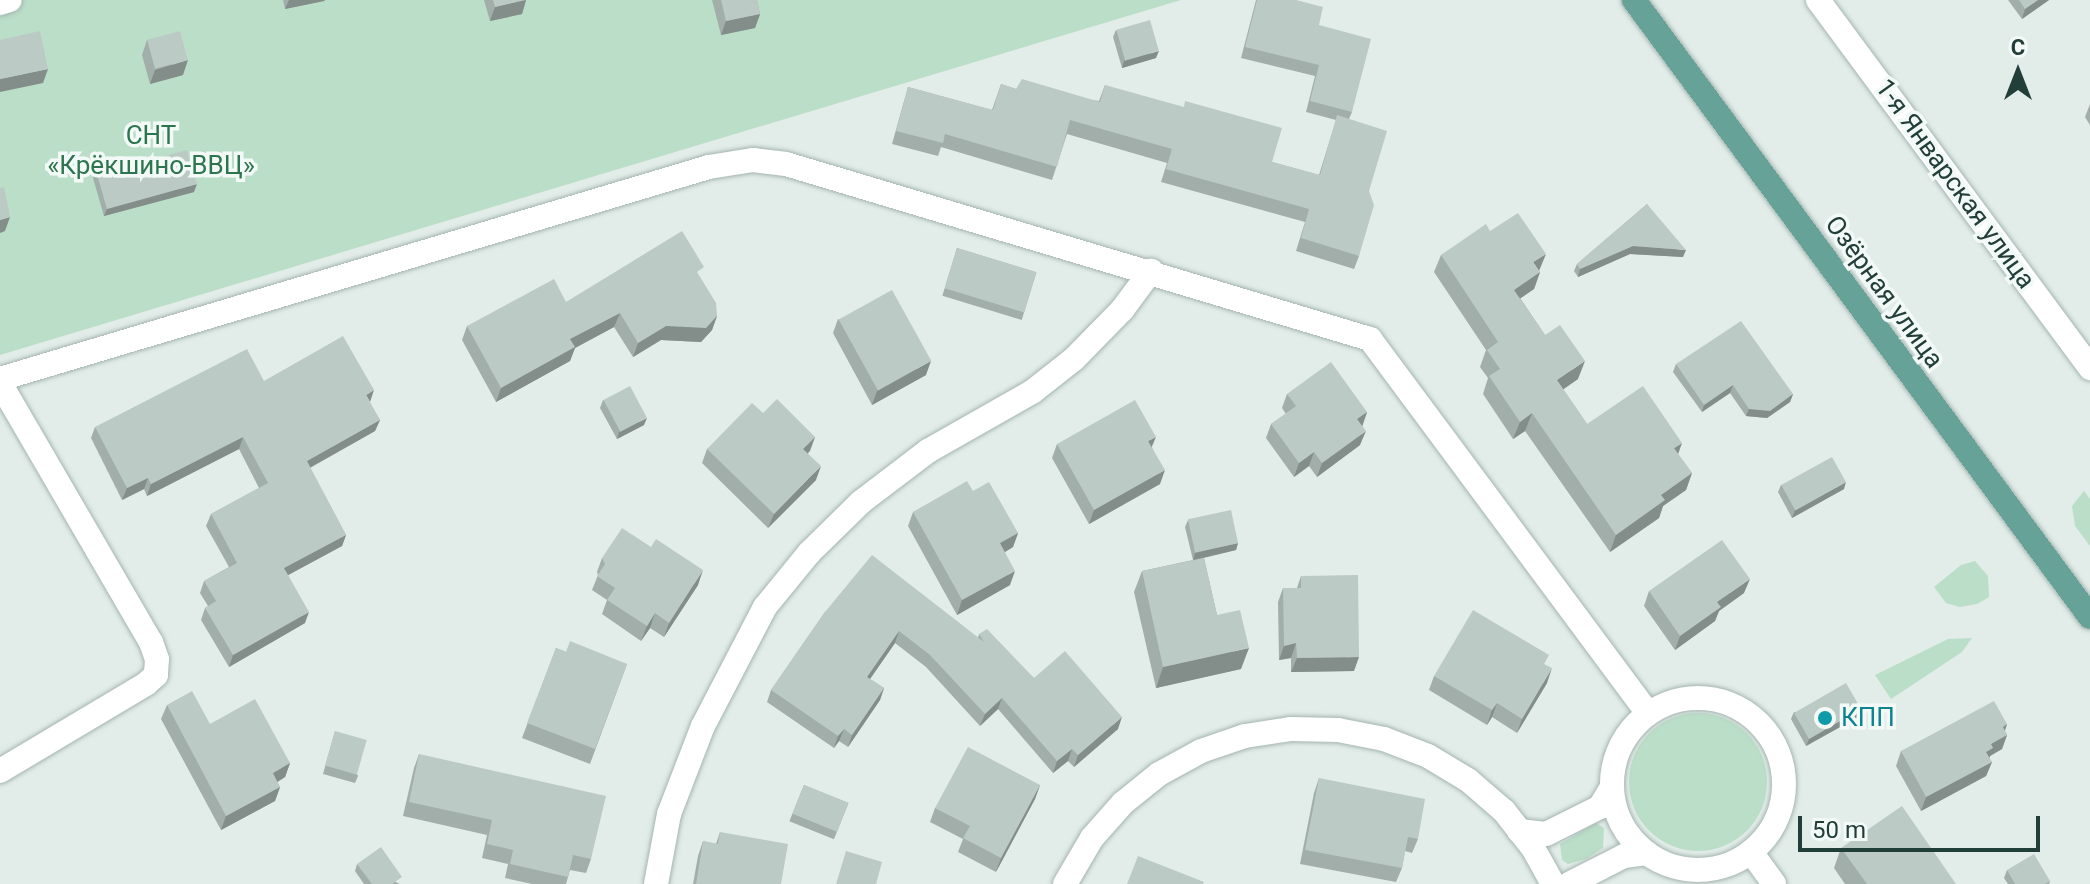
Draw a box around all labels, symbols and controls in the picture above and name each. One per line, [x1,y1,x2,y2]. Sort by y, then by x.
north arrow [1978,32,2058,112]
text: С [2011,35,2025,60]
street label: 1-я Январская улица [1868,73,2042,295]
park label: СНТ «Крёкшино-ВВЦ» [47,120,255,182]
street label: Озёрная улица [1818,210,1950,374]
place label: КПП [1841,702,1895,734]
marker: КПП [1816,709,1834,727]
scale bar [1802,800,2044,850]
text: 50 m [1812,816,1866,844]

